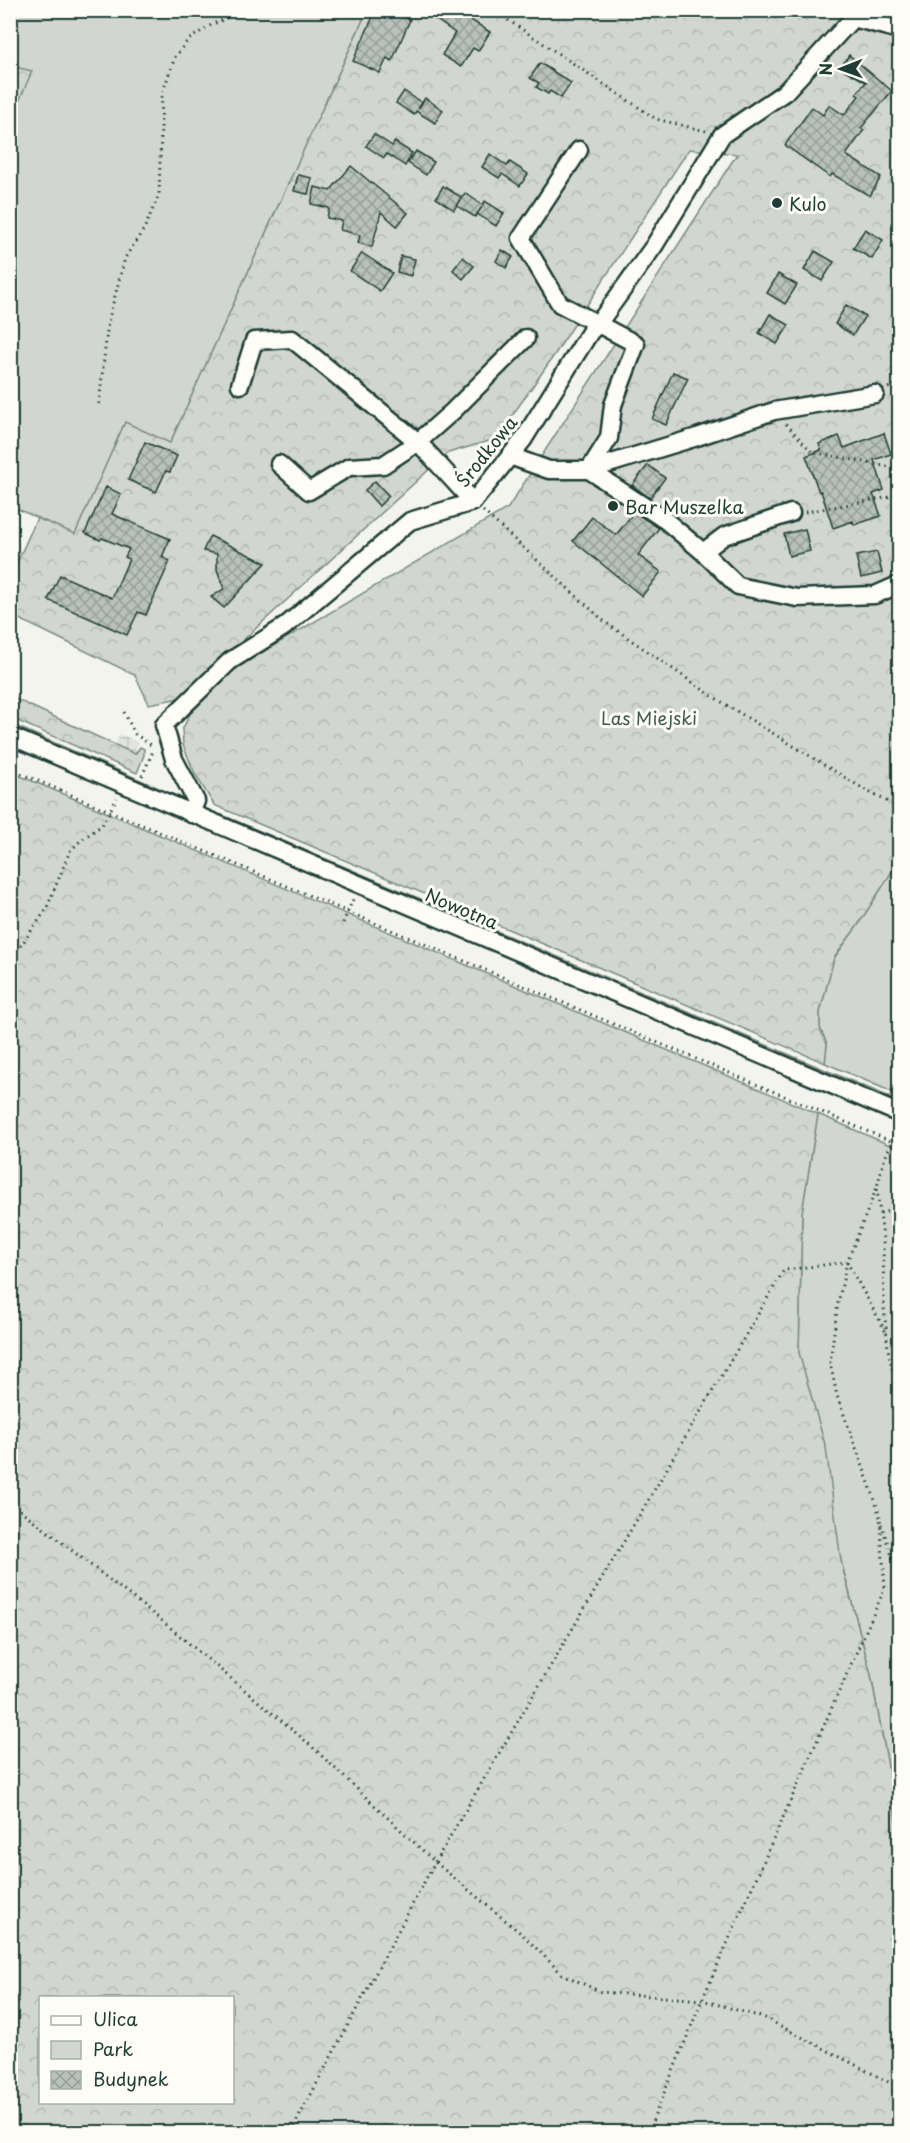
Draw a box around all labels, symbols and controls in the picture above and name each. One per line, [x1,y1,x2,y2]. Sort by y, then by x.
north arrow [811,39,871,99]
text: N [813,63,837,76]
place label: Kulo [789,190,826,217]
marker: Kulo [770,196,784,210]
street label: Środkowa [449,409,524,492]
place label: Bar Muszelka [625,493,744,520]
marker: Bar Muszelka [606,499,620,513]
park label: Las Miejski [601,704,697,731]
street label: Nowotna [421,881,503,936]
legend [39,1996,234,2104]
text: Ulica [93,2005,138,2032]
text: Park [93,2035,133,2062]
text: Budynek [93,2065,169,2092]

